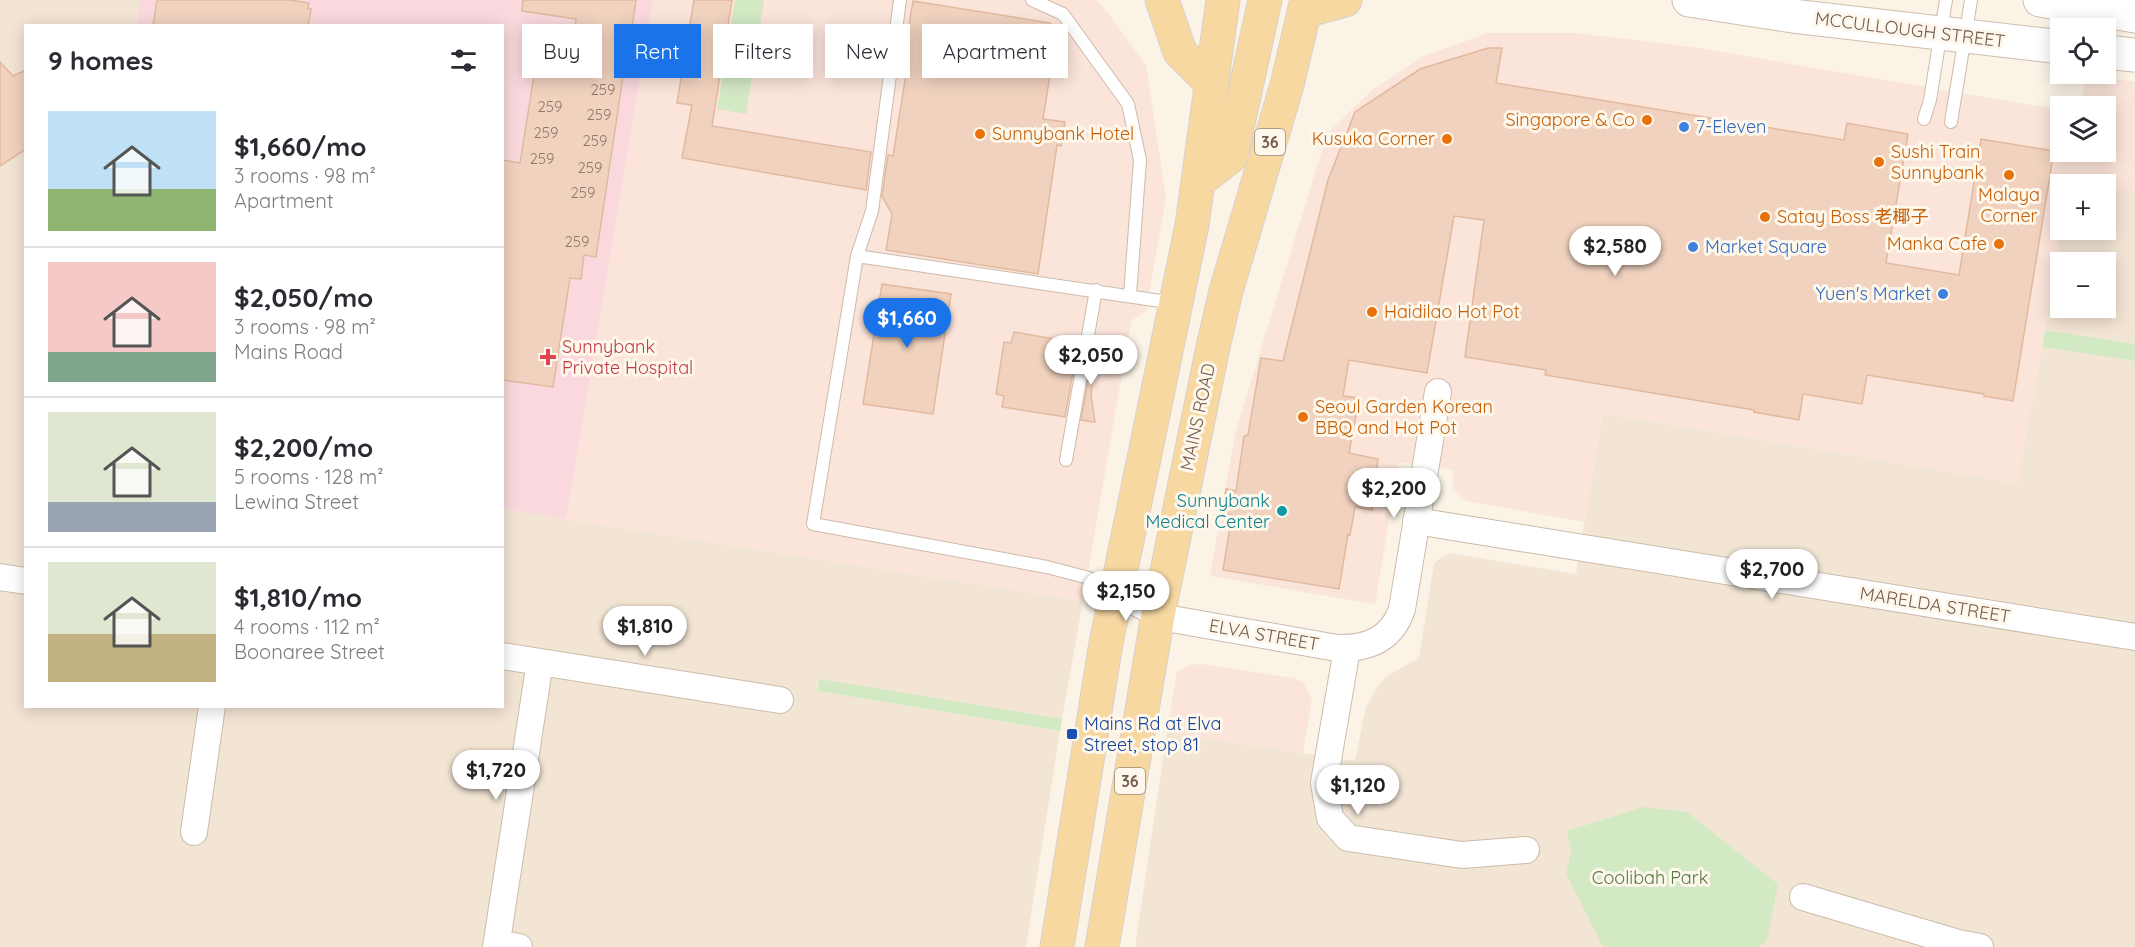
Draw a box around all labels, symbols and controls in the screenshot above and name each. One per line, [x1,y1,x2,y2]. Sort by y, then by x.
street label: MCCULLOUGH STREET [1814,6,2007,53]
map controls [2050,18,2116,318]
button: locate [2050,18,2116,84]
chip: Buy [522,24,602,78]
chip: Rent [614,24,701,78]
chip: Filters [713,24,813,78]
chip: New [825,24,910,78]
chip: Apartment [922,24,1068,78]
text: 9 homes [48,44,153,77]
icon: filters [447,44,480,77]
house number: 259 [591,80,615,99]
button: layers [2050,96,2116,162]
house number: 259 [538,97,562,116]
house number: 259 [587,105,611,124]
place label: Singapore & Co [1505,108,1635,131]
marker: Singapore & Co [1640,113,1654,127]
place label: 7-Eleven [1696,115,1767,138]
marker: 7-Eleven [1677,120,1691,134]
place label: Sunnybank Hotel [992,122,1134,145]
house number: 259 [534,123,558,142]
marker: Sunnybank Hotel [973,127,987,141]
place label: Kusuka Corner [1312,127,1435,150]
road number: 36 [1255,129,1285,155]
text: $1,660/mo [234,130,366,163]
house number: 259 [583,131,607,150]
marker: Kusuka Corner [1440,132,1454,146]
icon: home [96,135,168,207]
place label: Sushi Train Sunnybank [1891,140,1984,184]
house number: 259 [530,149,554,168]
marker: Sushi Train Sunnybank [1872,155,1886,169]
house number: 259 [578,158,602,177]
text: 3 rooms · 98 m² [234,163,376,188]
marker: Malaya Corner [2002,168,2016,182]
button: + [2050,174,2116,240]
house number: 259 [571,183,595,202]
place label: Malaya Corner [1978,183,2040,227]
text: Apartment [234,188,334,213]
place label: Satay Boss 老椰子 [1777,205,1929,228]
marker: Satay Boss 老椰子 [1758,210,1772,224]
pin: $2,580 [1566,226,1664,277]
house number: 259 [565,232,589,251]
place label: Manka Cafe [1887,232,1987,255]
text: $2,580 [1583,233,1647,258]
place label: Market Square [1705,235,1827,258]
marker: Manka Cafe [1992,237,2006,251]
marker: Market Square [1686,240,1700,254]
button: − [2050,252,2116,318]
text: $2,050/mo [234,281,373,314]
place label: Yuen's Market [1815,282,1931,305]
icon: home [96,286,168,358]
marker: Yuen's Market [1936,287,1950,301]
pin: $1,660 [858,298,956,349]
place label: Haidilao Hot Pot [1384,300,1520,323]
text: $1,660 [877,305,937,330]
marker: Haidilao Hot Pot [1365,305,1379,319]
text: 3 rooms · 98 m² [234,314,376,339]
place label: Sunnybank Private Hospital [562,335,693,379]
pin: $2,050 [1042,335,1140,386]
text: Mains Road [234,339,343,364]
text: $2,050 [1059,342,1123,367]
marker: Sunnybank Private Hospital [539,348,557,366]
street label: MAINS ROAD [1175,361,1220,473]
place label: Seoul Garden Korean BBQ and Hot Pot [1315,395,1493,439]
marker: Seoul Garden Korean BBQ and Hot Pot [1296,410,1310,424]
text: $2,200/mo [234,431,373,464]
icon: home [96,436,168,508]
text: 5 rooms · 128 m² [234,464,384,489]
pin: $2,200 [1345,468,1443,519]
text: $2,200 [1362,475,1426,500]
text: Lewina Street [234,489,359,514]
place label: Sunnybank Medical Center [1145,489,1270,533]
marker: Sunnybank Medical Center [1275,504,1289,518]
pin: $2,700 [1723,549,1821,600]
text: $2,700 [1740,556,1804,581]
pin: $2,150 [1077,571,1175,622]
text: $2,150 [1097,578,1156,603]
text: $1,810/mo [234,581,362,614]
street label: MARELDA STREET [1858,581,2012,628]
icon: home [96,586,168,658]
pin: $1,810 [596,606,694,657]
text: $1,810 [617,613,673,638]
text: 4 rooms · 112 m² [234,614,380,639]
street label: ELVA STREET [1207,614,1321,656]
text: Boonaree Street [234,639,385,664]
place label: Mains Rd at Elva Street, stop 81 [1084,712,1221,756]
marker: Mains Rd at Elva Street, stop 81 [1065,727,1079,741]
pin: $1,720 [447,750,545,801]
text: $1,720 [466,757,526,782]
pin: $1,120 [1309,765,1407,816]
road number: 36 [1115,768,1145,794]
text: $1,120 [1330,772,1386,797]
park label: Coolibah Park [1592,866,1708,889]

